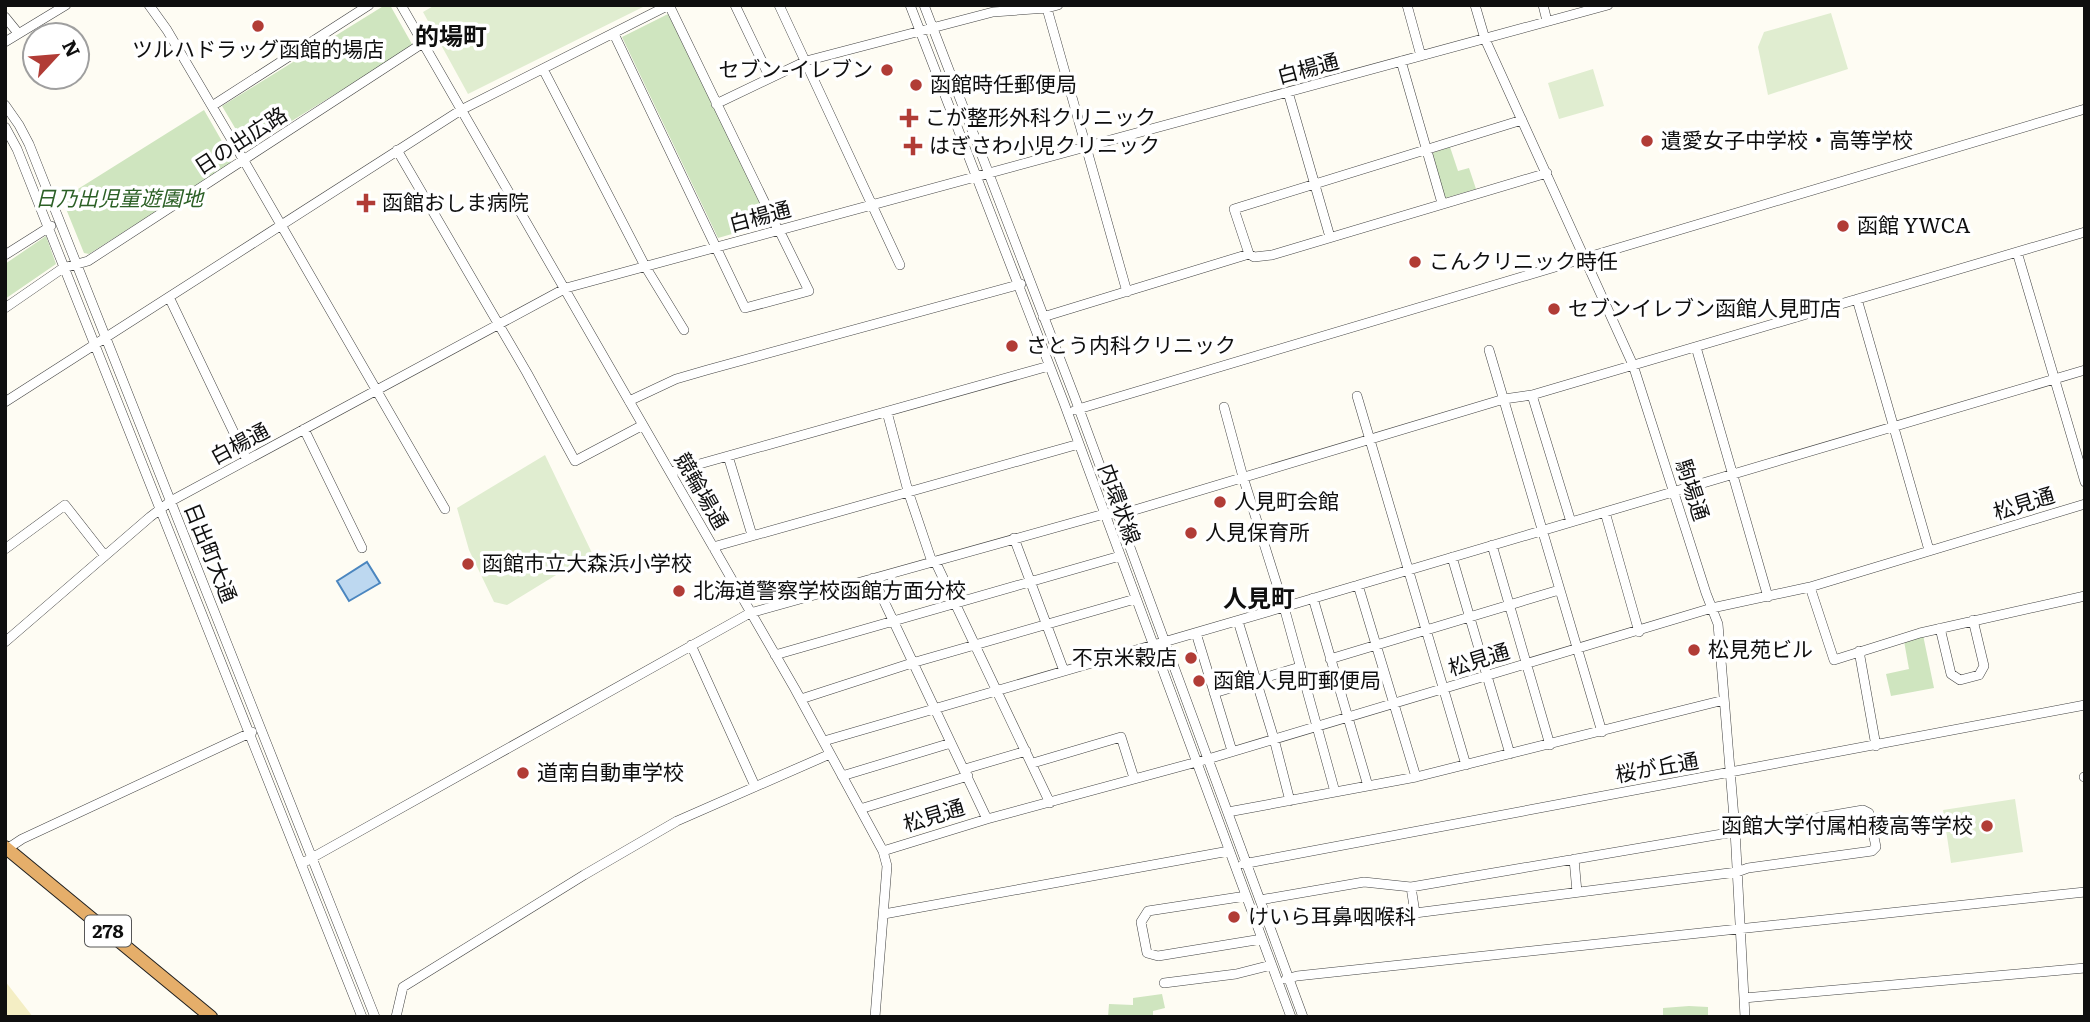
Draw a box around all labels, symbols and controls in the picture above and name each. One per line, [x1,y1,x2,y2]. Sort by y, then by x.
district label: 的場町 [415,17,487,52]
marker: ツルハドラッグ函館的場店 [250,18,266,34]
north arrow [21,21,91,91]
place label: ツルハドラッグ函館的場店 [132,32,384,63]
text: N [56,35,88,61]
street label: 白楊通 [1273,43,1342,90]
place label: セブン-イレブン [719,52,873,83]
marker: セブン-イレブン [879,62,895,78]
place label: 函館時任郵便局 [930,67,1077,98]
marker: 函館時任郵便局 [908,77,924,93]
street label: 日の出広路 [187,97,292,180]
place label: こが整形外科クリニック [925,100,1156,131]
marker: こが整形外科クリニック [899,108,919,128]
place label: 遺愛女子中学校・高等学校 [1661,123,1913,154]
place label: はぎさわ小児クリニック [929,128,1160,159]
marker: 遺愛女子中学校・高等学校 [1639,133,1655,149]
marker: はぎさわ小児クリニック [903,136,923,156]
park label: 日乃出児童遊園地 [35,181,205,212]
place label: 函館おしま病院 [382,185,529,216]
street label: 白楊通 [725,191,794,238]
marker: 函館おしま病院 [356,193,376,213]
place label: 函館 YWCA [1857,208,1971,239]
marker: 函館 YWCA [1835,218,1851,234]
place label: こんクリニック時任 [1429,244,1618,275]
marker: こんクリニック時任 [1407,254,1423,270]
place label: セブンイレブン函館人見町店 [1568,291,1841,322]
marker: セブンイレブン函館人見町店 [1546,301,1562,317]
place label: さとう内科クリニック [1026,328,1236,359]
marker: さとう内科クリニック [1004,338,1020,354]
street label: 白楊通 [204,413,274,470]
street label: 競輪場通 [669,446,738,534]
street label: 駒場通 [1670,454,1719,524]
street label: 内環状線 [1092,458,1150,548]
street label: 松見通 [1989,478,2058,526]
place label: 人見町会館 [1234,484,1339,515]
marker: 人見町会館 [1212,494,1228,510]
street label: 日出町大通 [178,498,246,607]
place label: 人見保育所 [1205,515,1310,546]
marker: 人見保育所 [1183,525,1199,541]
place label: 函館市立大森浜小学校 [482,546,692,577]
marker: 函館市立大森浜小学校 [460,556,476,572]
place label: 北海道警察学校函館方面分校 [693,573,966,604]
district label: 人見町 [1223,579,1295,614]
marker: 北海道警察学校函館方面分校 [671,583,687,599]
place label: 松見苑ビル [1708,632,1813,663]
street label: 松見通 [1444,634,1513,682]
place label: 不京米穀店 [1072,640,1177,671]
marker: 松見苑ビル [1686,642,1702,658]
marker: 不京米穀店 [1183,650,1199,666]
place label: 函館人見町郵便局 [1213,663,1381,694]
marker: 函館人見町郵便局 [1191,673,1207,689]
street label: 桜が丘通 [1613,743,1701,788]
place label: 道南自動車学校 [537,755,684,786]
marker: 道南自動車学校 [515,765,531,781]
street label: 松見通 [899,790,968,838]
place label: 函館大学付属柏稜高等学校 [1721,808,1973,839]
marker: 函館大学付属柏稜高等学校 [1979,818,1995,834]
place label: けいら耳鼻咽喉科 [1248,899,1416,930]
marker: けいら耳鼻咽喉科 [1226,909,1242,925]
road number: 278 [85,916,131,946]

